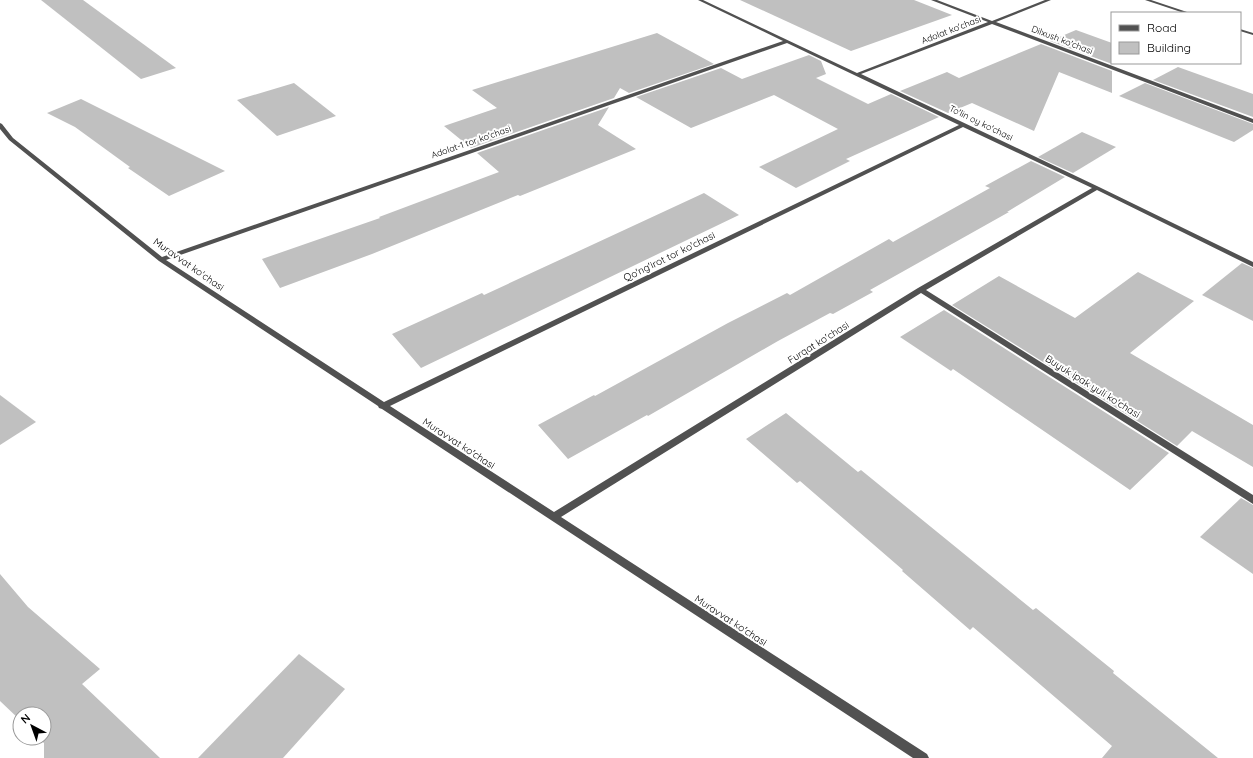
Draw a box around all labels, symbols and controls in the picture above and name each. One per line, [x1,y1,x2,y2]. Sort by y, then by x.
legend [1111,12,1241,64]
street label: Adolat ko'chasi [919,13,982,46]
text: Road [1147,20,1177,35]
street label: Dilxush ko'chasi [1030,23,1094,56]
text: Building [1147,40,1191,55]
street label: To'lin oy ko'chasi [948,102,1015,143]
street label: Adolat-1 tor ko'chasi [429,123,512,160]
street label: Qo'ng'irot tor ko'chasi [621,229,717,284]
street label: Muravvat ko'chasi [151,235,227,294]
street label: Furqat ko'chasi [785,318,851,366]
street label: Buyuk ipak yuli ko'chasi [1043,352,1143,421]
street label: Muravvat ko'chasi [420,415,497,472]
street label: Muravvat ko'chasi [692,592,769,649]
north arrow [12,706,52,746]
text: N [18,711,33,726]

